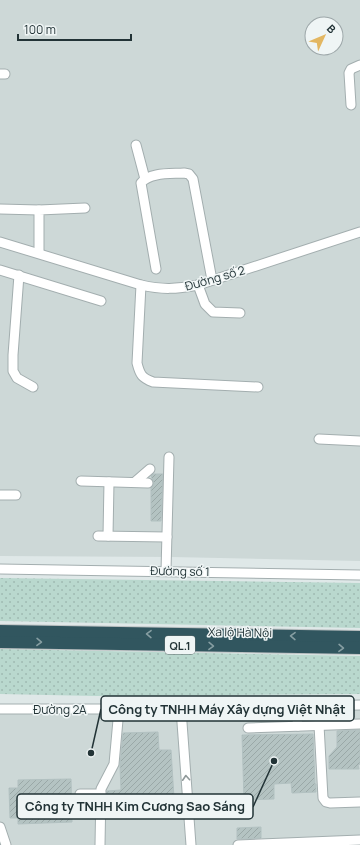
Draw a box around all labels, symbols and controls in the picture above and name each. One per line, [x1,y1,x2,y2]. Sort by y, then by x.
scale bar [18,16,131,42]
north arrow [304,16,344,56]
text: 100 m [24,21,56,38]
text: B [324,21,339,36]
street label: Đường số 2 [183,261,247,295]
street label: Đường số 1 [150,562,210,580]
street label: Xa lộ Hà Nội [208,623,272,641]
one-way arrow [146,630,152,638]
one-way arrow [290,632,296,640]
road number: QL.1 [165,636,195,654]
one-way arrow [36,638,42,646]
one-way arrow [208,641,214,650]
one-way arrow [338,644,344,652]
callout: Công ty TNHH Máy Xây dựng Việt Nhật [101,696,354,721]
text: Công ty TNHH Máy Xây dựng Việt Nhật [108,700,346,718]
street label: Đường 2A [33,701,87,718]
one-way arrow [182,775,191,781]
callout: Công ty TNHH Kim Cương Sao Sáng [17,794,253,819]
text: Công ty TNHH Kim Cương Sao Sáng [25,797,245,815]

